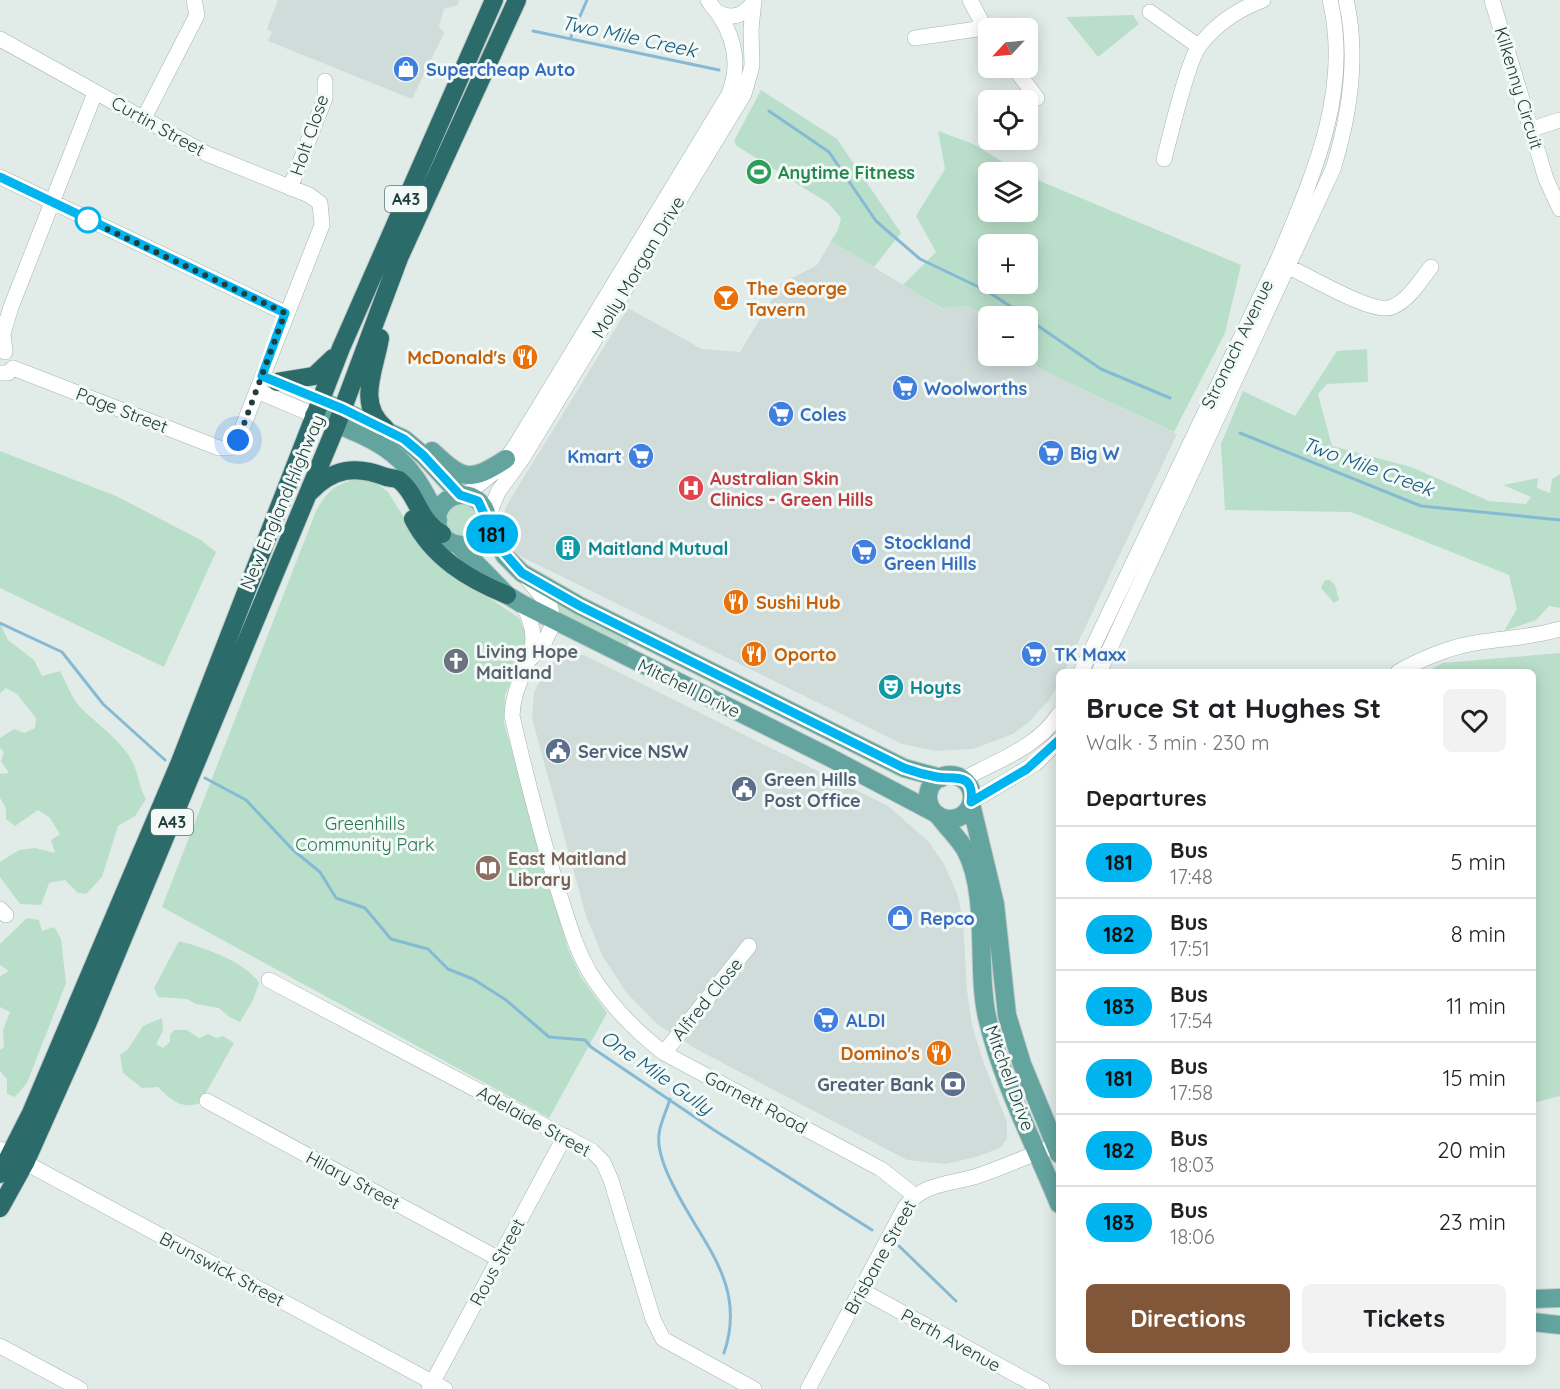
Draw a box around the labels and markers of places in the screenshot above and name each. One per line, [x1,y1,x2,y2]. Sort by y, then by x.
shop icon: Supercheap Auto [391,54,421,84]
place label: Supercheap Auto [426,58,575,81]
sports icon: Anytime Fitness [744,157,774,187]
place label: Anytime Fitness [778,161,915,184]
unlabelled marker [75,207,101,233]
place label: The George Tavern [746,277,847,321]
bar icon: The George Tavern [711,283,741,313]
restaurant icon: McDonald's [510,342,540,372]
place label: McDonald's [407,346,506,369]
supermarket icon: Woolworths [890,373,920,403]
place label: Woolworths [924,377,1028,400]
supermarket icon: Coles [766,399,796,429]
place label: Coles [800,403,847,426]
supermarket icon: Big W [1036,438,1066,468]
supermarket icon: Kmart [626,441,656,471]
place label: Big W [1070,442,1120,465]
place label: Kmart [567,445,622,468]
place label: Australian Skin Clinics - Green Hills [710,467,873,511]
hospital icon: Australian Skin Clinics - Green Hills [676,473,706,503]
place label: Stockland Green Hills [884,531,977,575]
building icon: Maitland Mutual [553,533,583,563]
place label: Maitland Mutual [588,537,728,560]
supermarket icon: Stockland Green Hills [849,537,879,567]
restaurant icon: Sushi Hub [721,587,751,617]
place label: Sushi Hub [756,591,841,614]
restaurant icon: Oporto [739,639,769,669]
supermarket icon: TK Maxx [1019,639,1049,669]
place label: Living Hope Maitland [476,640,578,684]
place label: Oporto [774,643,837,666]
place label: TK Maxx [1054,643,1126,666]
church icon: Living Hope Maitland [441,646,471,676]
theatre icon: Hoyts [876,672,906,702]
place label: Hoyts [910,676,961,699]
public building icon: Service NSW [543,736,573,766]
place label: Service NSW [578,740,688,763]
place label: Green Hills Post Office [764,768,861,812]
public building icon: Green Hills Post Office [729,774,759,804]
place label: East Maitland Library [508,847,627,891]
library icon: East Maitland Library [473,853,503,883]
shop icon: Repco [885,903,915,933]
place label: Repco [920,907,975,930]
supermarket icon: ALDI [811,1005,841,1035]
place label: ALDI [846,1009,885,1032]
restaurant icon: Domino's [924,1038,954,1068]
place label: Domino's [840,1042,920,1065]
bank icon: Greater Bank [938,1069,968,1099]
place label: Greater Bank [817,1073,934,1096]

